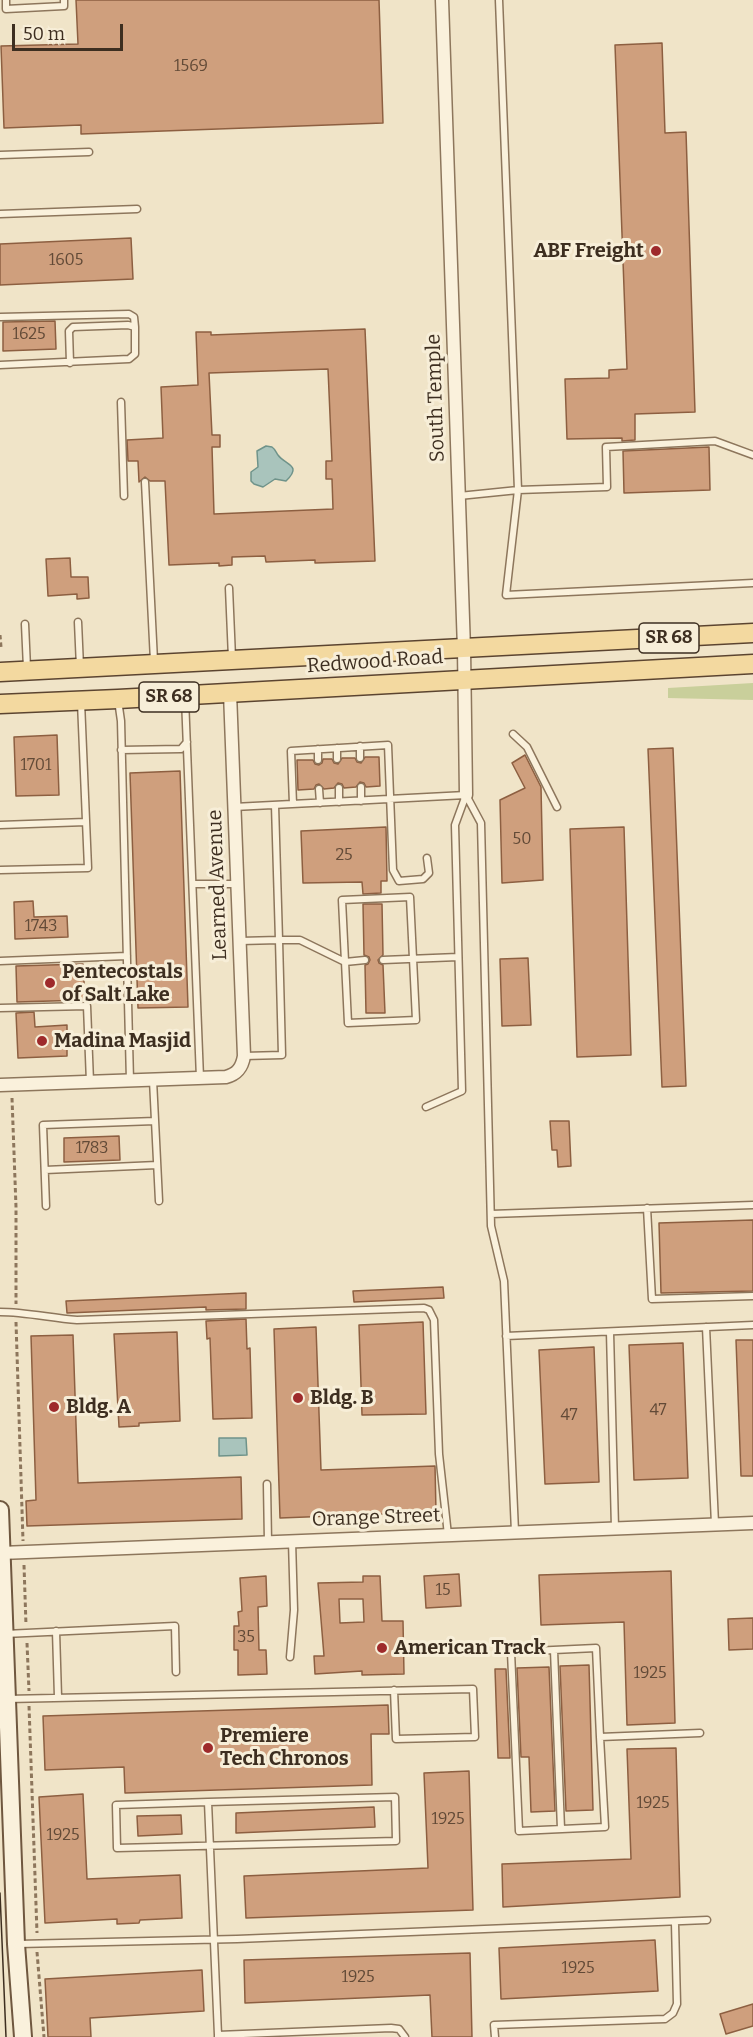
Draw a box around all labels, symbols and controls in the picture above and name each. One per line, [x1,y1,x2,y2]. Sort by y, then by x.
scale bar [15,12,126,50]
text: 50 m [23,23,65,45]
house number: 1569 [174,57,208,77]
place label: ABF Freight [533,239,644,263]
marker: ABF Freight [649,244,663,258]
house number: 1605 [49,251,83,271]
house number: 1625 [13,325,45,345]
street label: South Temple [422,333,450,463]
road number: SR 68 [639,623,699,653]
street label: Redwood Road [306,645,444,679]
road number: SR 68 [139,682,199,712]
house number: 1701 [21,756,51,776]
street label: Learned Avenue [203,809,233,961]
house number: 50 [513,830,531,850]
house number: 25 [335,846,353,866]
house number: 1743 [25,917,57,937]
place label: Pentecostals of Salt Lake [62,960,183,1007]
marker: Pentecostals of Salt Lake [43,976,57,990]
place label: Madina Masjid [54,1029,191,1053]
marker: Madina Masjid [35,1034,49,1048]
house number: 1783 [76,1139,108,1159]
place label: Bldg. B [310,1386,374,1410]
marker: Bldg. B [291,1391,305,1405]
place label: Bldg. A [66,1395,131,1419]
marker: Bldg. A [47,1400,61,1414]
house number: 47 [649,1401,667,1421]
house number: 47 [560,1406,578,1426]
street label: Orange Street [311,1504,441,1532]
house number: 15 [435,1581,451,1601]
house number: 35 [237,1628,255,1648]
place label: American Track [394,1636,546,1660]
marker: American Track [375,1641,389,1655]
house number: 1925 [633,1664,667,1684]
place label: Premiere Tech Chronos [220,1724,349,1771]
marker: Premiere Tech Chronos [201,1741,215,1755]
house number: 1925 [636,1794,670,1814]
house number: 1925 [431,1810,465,1830]
house number: 1925 [46,1826,80,1846]
house number: 1925 [561,1959,595,1979]
house number: 1925 [341,1968,375,1988]

